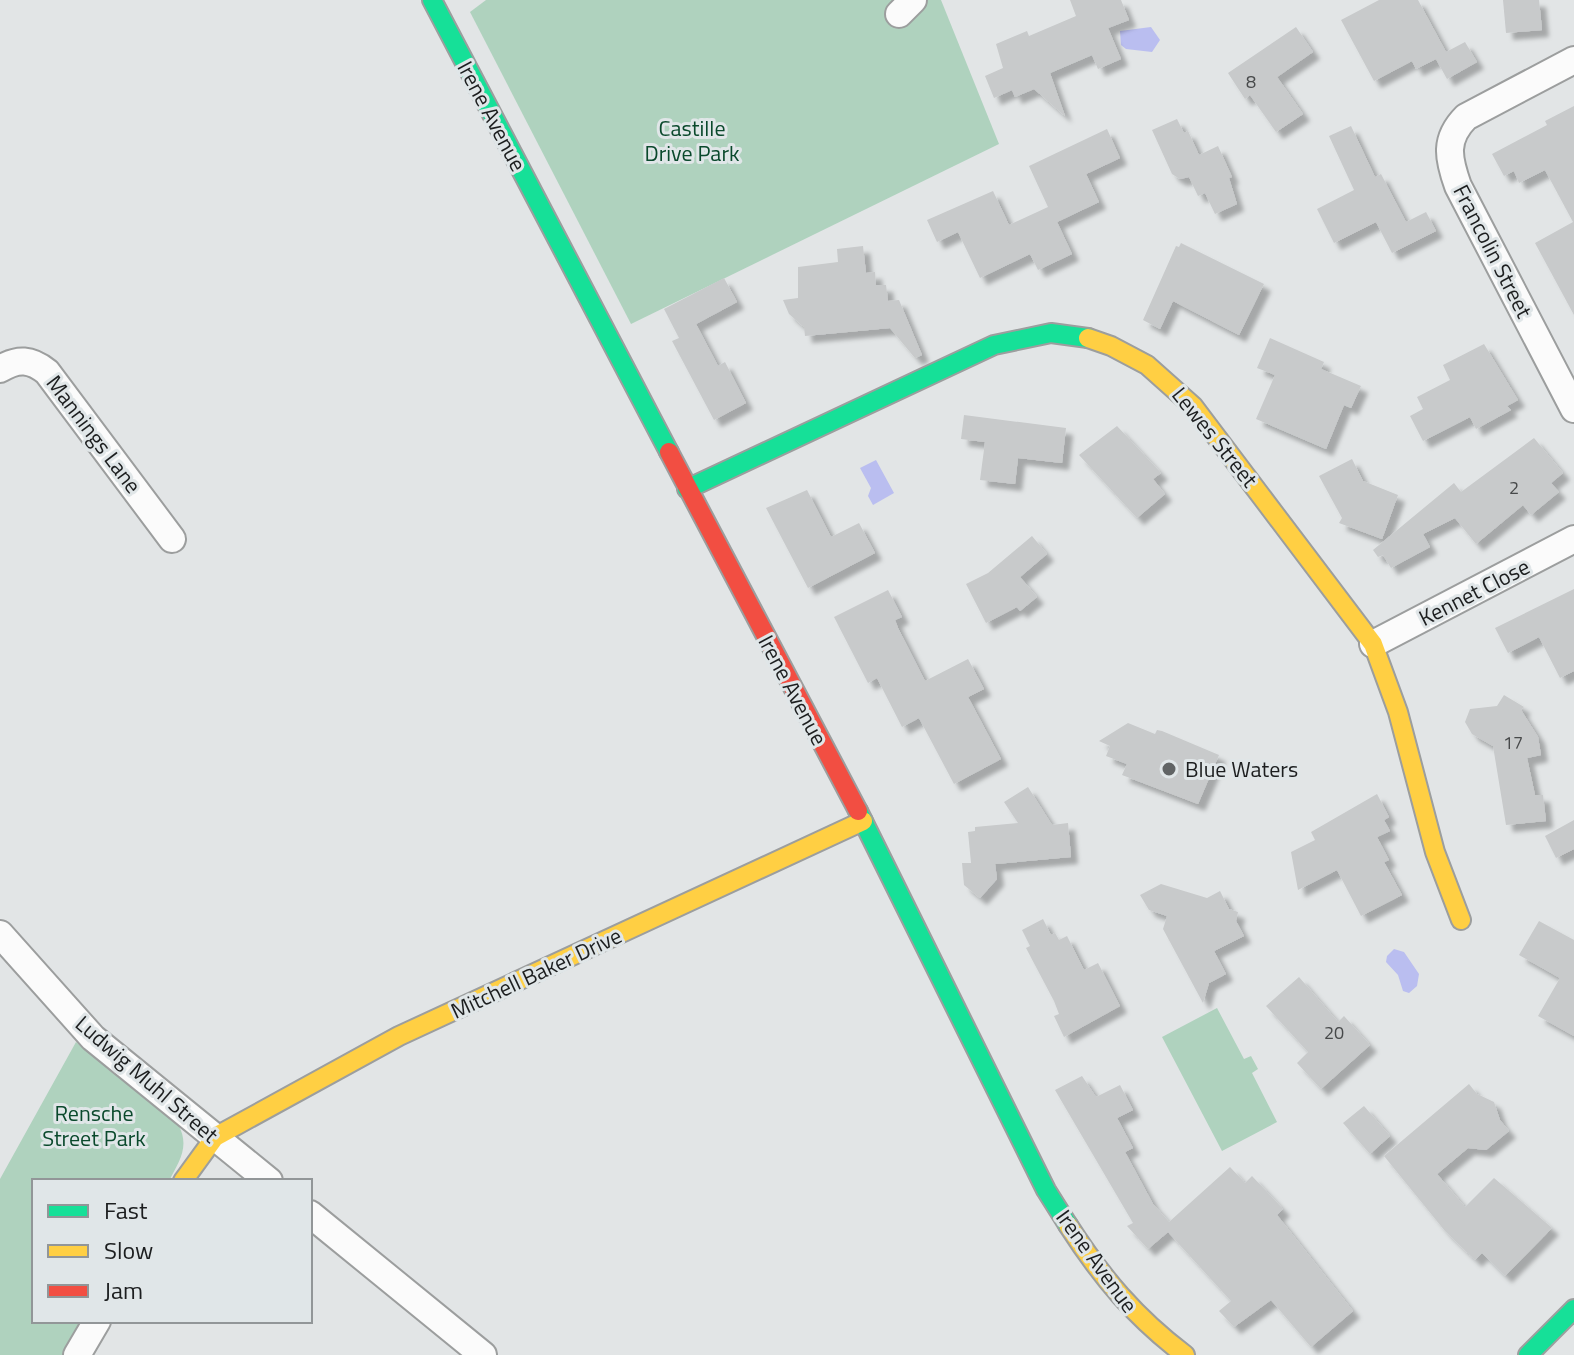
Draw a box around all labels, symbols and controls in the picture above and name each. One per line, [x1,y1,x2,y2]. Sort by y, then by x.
street label: Irene Avenue [449,55,535,177]
house number: 8 [1246,68,1256,95]
park label: Castille Drive Park [644,111,740,170]
street label: Francolin Street [1445,178,1541,324]
street label: Mannings Lane [38,368,150,500]
street label: Lewes Street [1164,379,1266,495]
house number: 2 [1509,474,1519,501]
street label: Kennet Close [1413,549,1535,635]
street label: Irene Avenue [750,629,836,751]
house number: 17 [1503,729,1523,756]
place label: Blue Waters [1185,752,1298,786]
marker: Blue Waters [1160,760,1178,778]
street label: Mitchell Baker Drive [445,918,627,1028]
street label: Ludwig Muhl Street [68,1007,226,1151]
house number: 20 [1324,1019,1344,1046]
park label: Rensche Street Park [42,1096,146,1155]
legend [32,1179,312,1323]
text: Fast [104,1192,148,1228]
street label: Irene Avenue [1048,1202,1146,1320]
text: Slow [104,1232,153,1268]
text: Jam [104,1272,143,1308]

